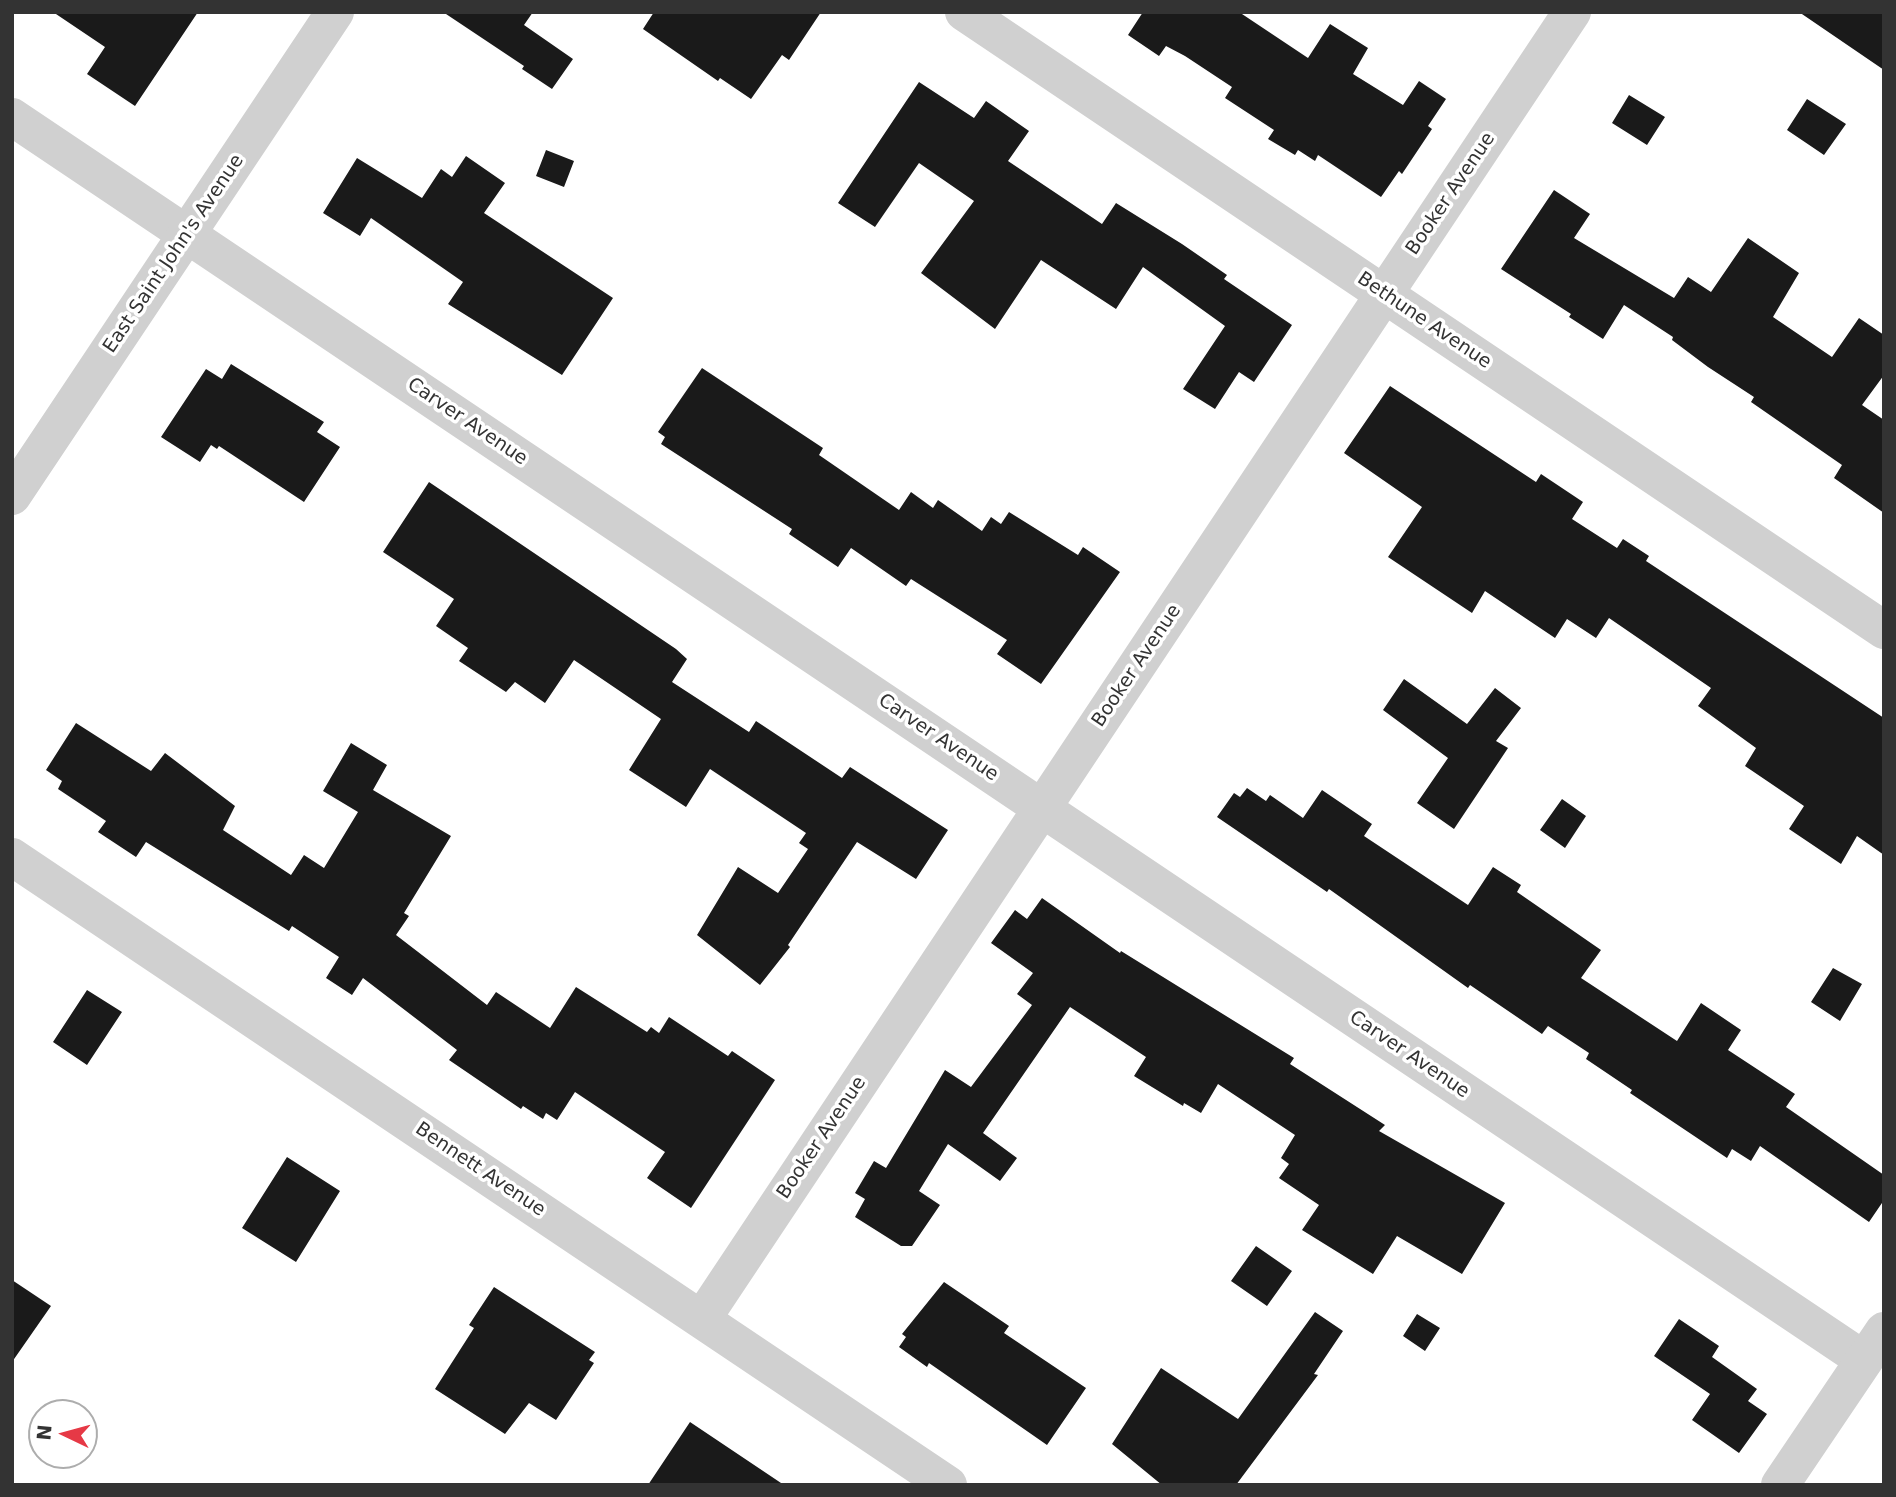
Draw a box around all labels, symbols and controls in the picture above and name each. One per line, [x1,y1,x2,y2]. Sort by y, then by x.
street label: Booker Avenue [1402,128,1500,260]
street label: East Saint John's Avenue [99,150,249,358]
street label: Bethune Avenue [1353,268,1495,374]
street label: Carver Avenue [403,373,531,471]
street label: Booker Avenue [1088,600,1186,732]
street label: Carver Avenue [874,689,1002,787]
street label: Carver Avenue [1345,1006,1473,1104]
street label: Booker Avenue [773,1072,871,1204]
street label: Bennett Avenue [411,1118,549,1222]
north arrow [28,1399,98,1469]
text: N [32,1423,56,1441]

